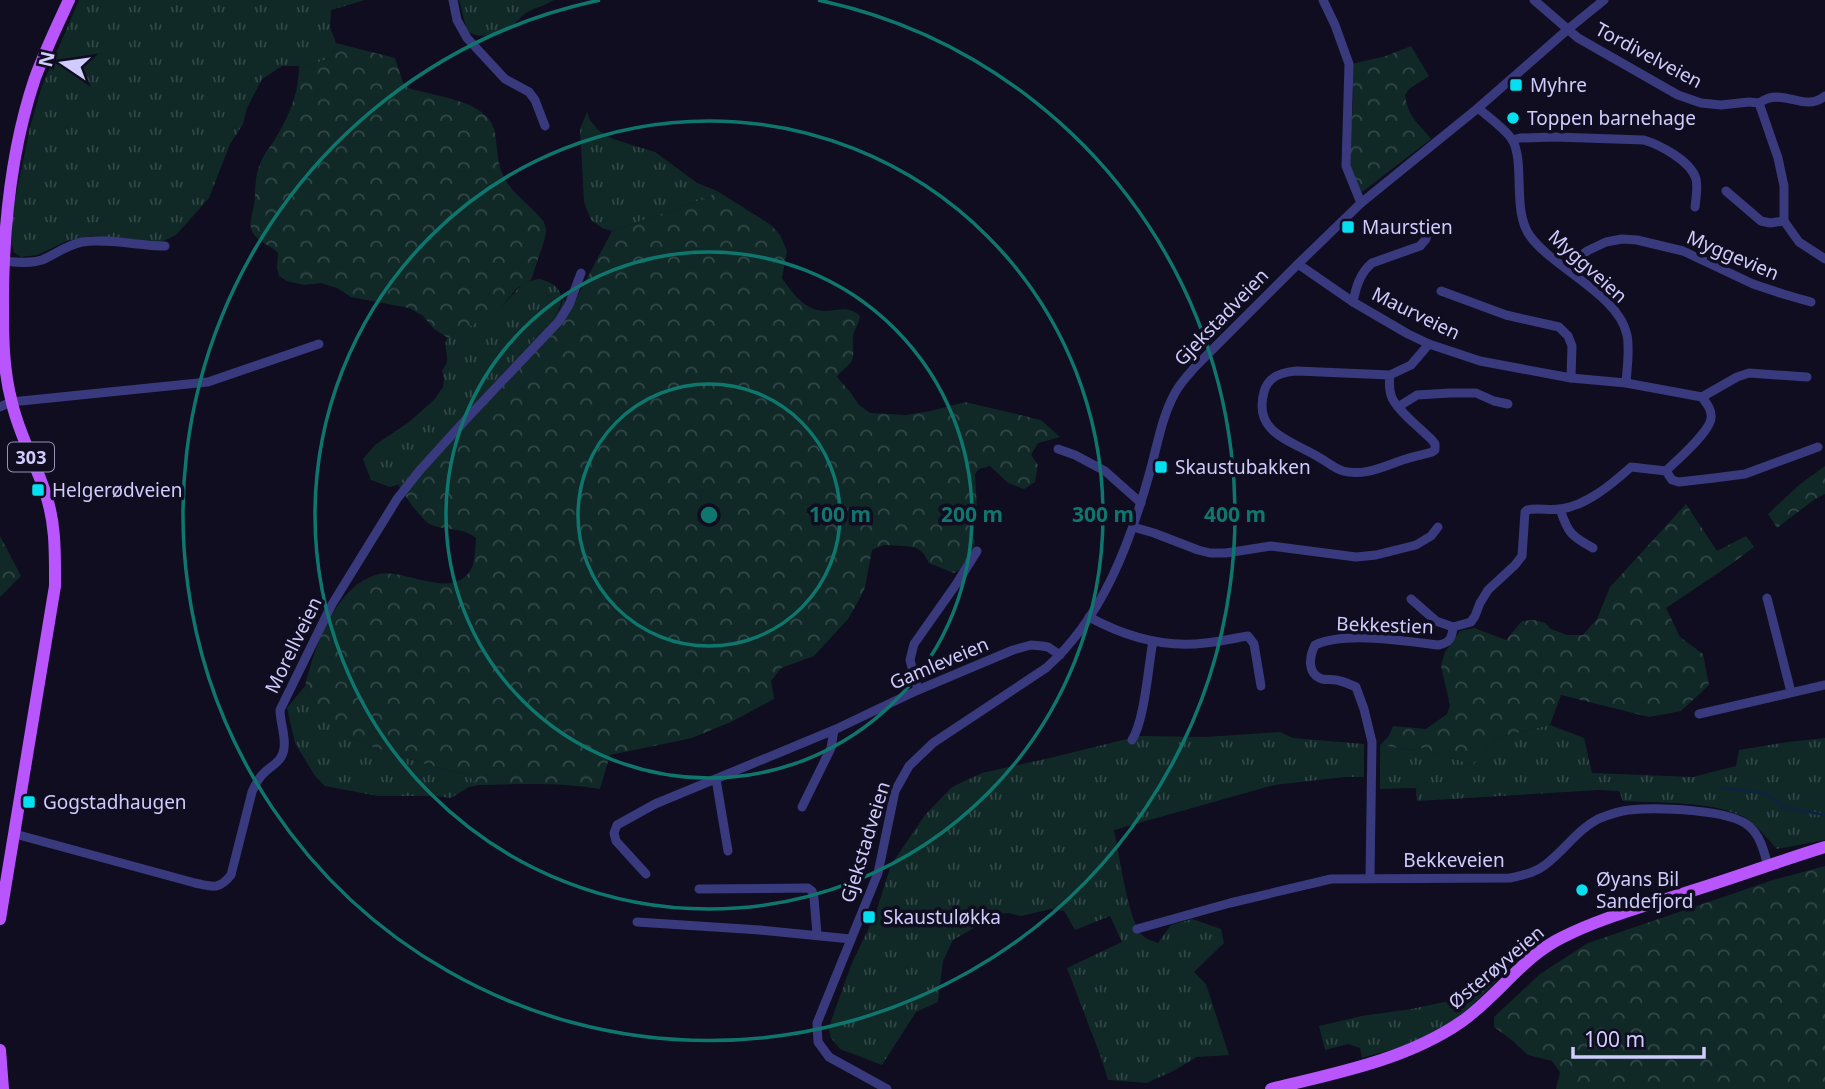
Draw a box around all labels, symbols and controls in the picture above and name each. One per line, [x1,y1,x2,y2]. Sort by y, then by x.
street label: Tordivelveien [1591,16,1707,94]
north arrow [28,28,98,98]
text: N [32,49,61,70]
place label: Myhre [1530,72,1587,98]
marker: Myhre [1508,77,1524,93]
place label: Toppen barnehage [1527,105,1696,131]
marker: Toppen barnehage [1505,110,1521,126]
place label: Maurstien [1362,214,1453,240]
marker: Maurstien [1340,219,1356,235]
street label: Myggveien [1543,224,1633,308]
street label: Myggevien [1683,224,1783,286]
street label: Gjekstadveien [1168,263,1274,371]
street label: Maurveien [1368,280,1464,346]
road number: 303 [8,443,54,472]
place label: Skaustubakken [1175,454,1311,480]
marker: Skaustubakken [1153,459,1169,475]
place label: Helgerødveien [52,477,182,503]
marker: Helgerødveien [30,482,46,498]
text: 100 m [809,500,871,528]
text: 200 m [941,500,1003,528]
text: 300 m [1072,500,1134,528]
text: 400 m [1204,500,1266,528]
centre of rings [697,503,721,527]
street label: Morellveien [258,592,328,698]
street label: Bekkestien [1336,610,1434,640]
street label: Gamleveien [885,630,993,696]
street label: Gjekstadveien [834,778,896,906]
place label: Gogstadhaugen [43,789,187,815]
marker: Gogstadhaugen [21,794,37,810]
street label: Bekkeveien [1403,847,1505,873]
place label: Øyans Bil Sandefjord [1596,866,1693,914]
marker: Øyans Bil Sandefjord [1574,882,1590,898]
place label: Skaustuløkka [883,904,1001,930]
marker: Skaustuløkka [861,909,877,925]
street label: Østerøyveien [1443,919,1549,1015]
scale bar [1573,1016,1704,1060]
text: 100 m [1584,1025,1645,1053]

